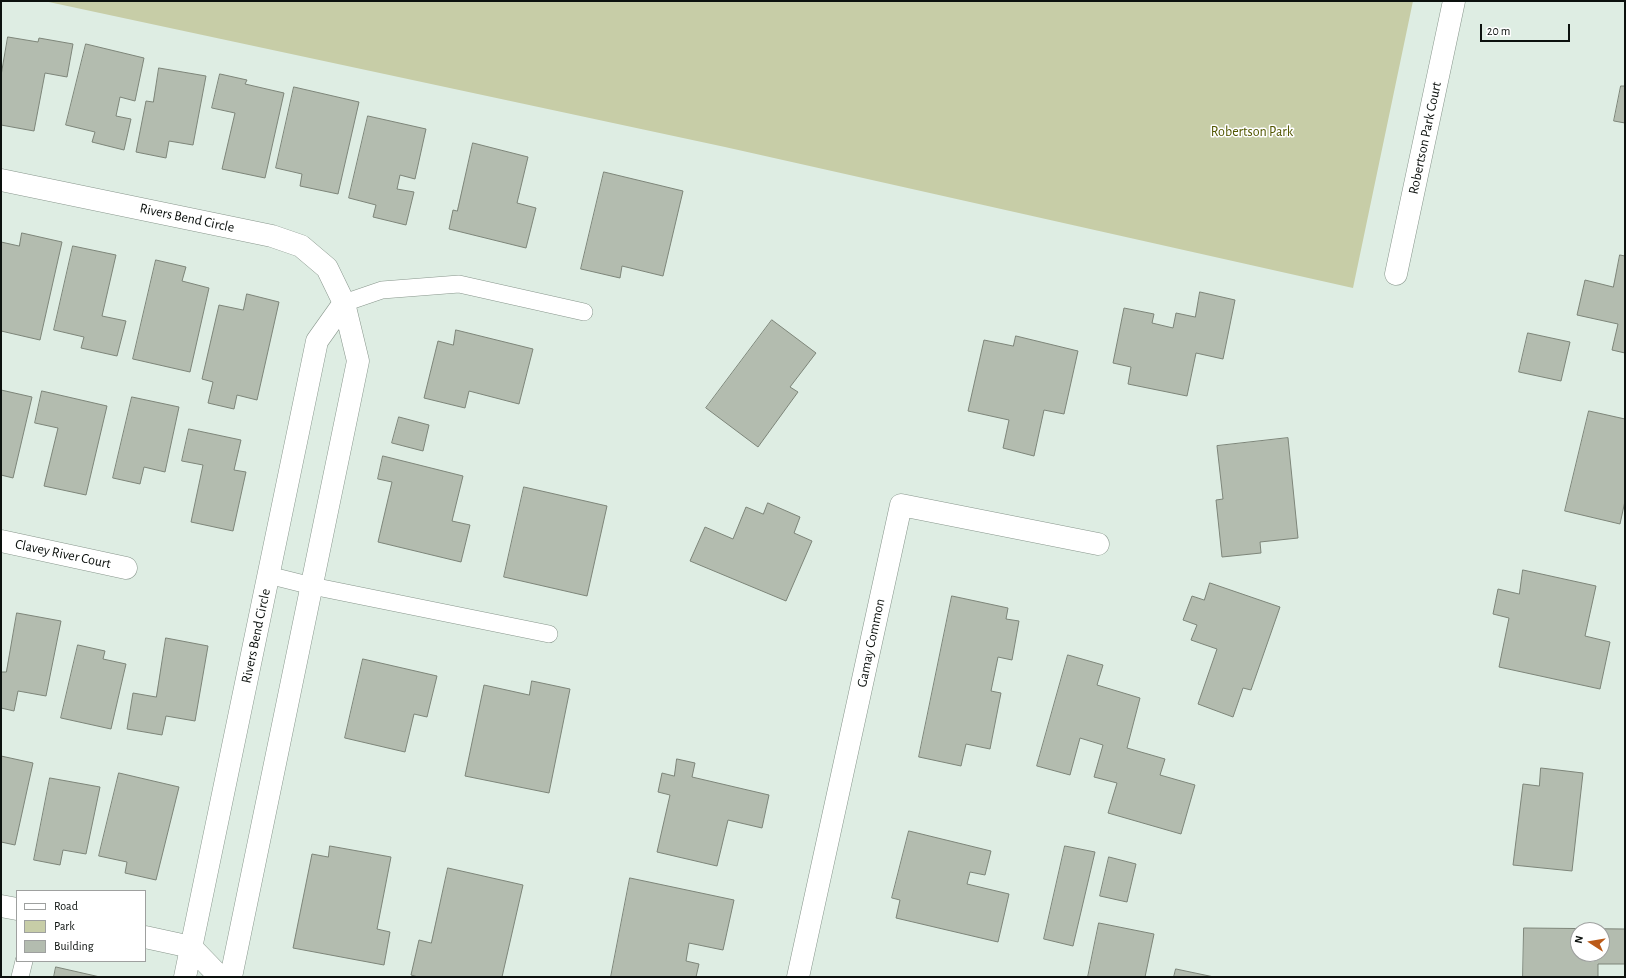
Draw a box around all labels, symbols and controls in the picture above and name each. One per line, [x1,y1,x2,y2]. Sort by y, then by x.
scale bar [1482,16,1572,42]
text: 20 m [1487,25,1510,37]
street label: Robertson Park Court [1405,80,1445,196]
park label: Robertson Park [1211,124,1293,140]
street label: Rivers Bend Circle [138,200,236,236]
street label: Clavey River Court [14,536,112,572]
street label: Rivers Bend Circle [238,587,274,685]
street label: Gamay Common [853,597,889,689]
legend [16,890,146,962]
text: Road [54,900,78,912]
text: Park [54,920,75,932]
north arrow [1570,922,1610,962]
text: N [1573,935,1585,944]
text: Building [54,940,94,952]

